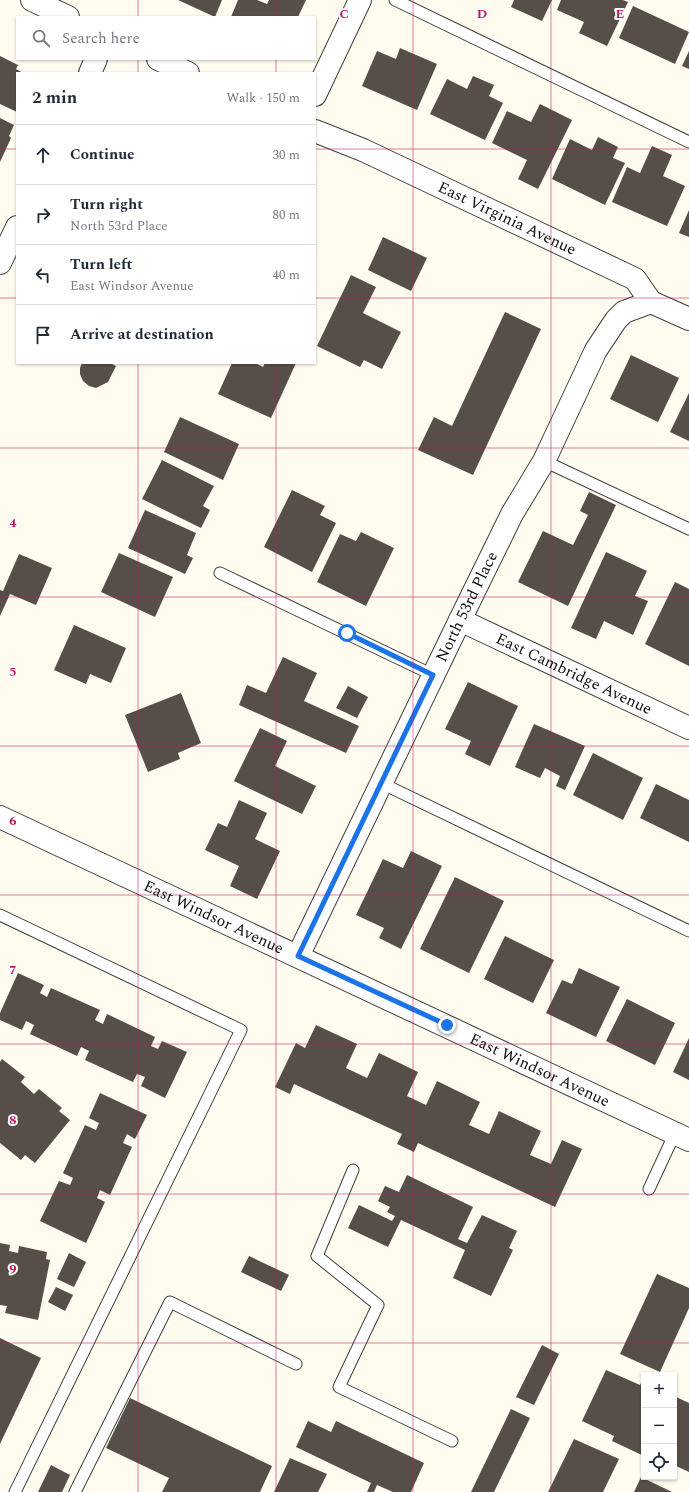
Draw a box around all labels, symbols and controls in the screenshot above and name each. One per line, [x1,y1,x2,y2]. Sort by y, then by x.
text: C [339,4,349,24]
text: D [477,4,487,24]
text: E [616,4,625,24]
search box [16,16,316,60]
icon: search [30,27,52,49]
text: Search here [62,27,140,50]
text: 2 min [32,85,77,111]
text: Walk · 150 m [226,88,300,108]
text: Continue [70,143,135,166]
icon: ahead [32,144,54,166]
text: 30 m [273,145,300,165]
street label: East Virginia Avenue [434,175,580,261]
text: Turn right [70,193,143,216]
icon: right [32,204,54,226]
text: 80 m [273,205,300,225]
text: North 53rd Place [70,216,168,236]
text: Turn left [70,253,132,276]
icon: left [32,264,54,286]
text: 40 m [273,265,300,285]
text: East Windsor Avenue [70,276,194,296]
text: Arrive at destination [70,323,214,346]
icon: arrive [32,324,54,346]
text: 4 [9,513,17,533]
street label: North 53rd Place [430,547,504,666]
route start [338,624,356,642]
street label: East Cambridge Avenue [492,627,656,721]
text: 5 [9,662,17,682]
text: 6 [9,811,17,831]
street label: East Windsor Avenue [140,874,288,960]
text: 7 [9,960,17,980]
route end [438,1016,456,1034]
street label: East Windsor Avenue [466,1027,614,1113]
text: 8 [9,1110,17,1130]
text: 9 [9,1259,17,1279]
map controls [641,1372,677,1480]
button: + [641,1372,677,1408]
button: − [641,1408,677,1444]
button: locate [641,1444,677,1480]

